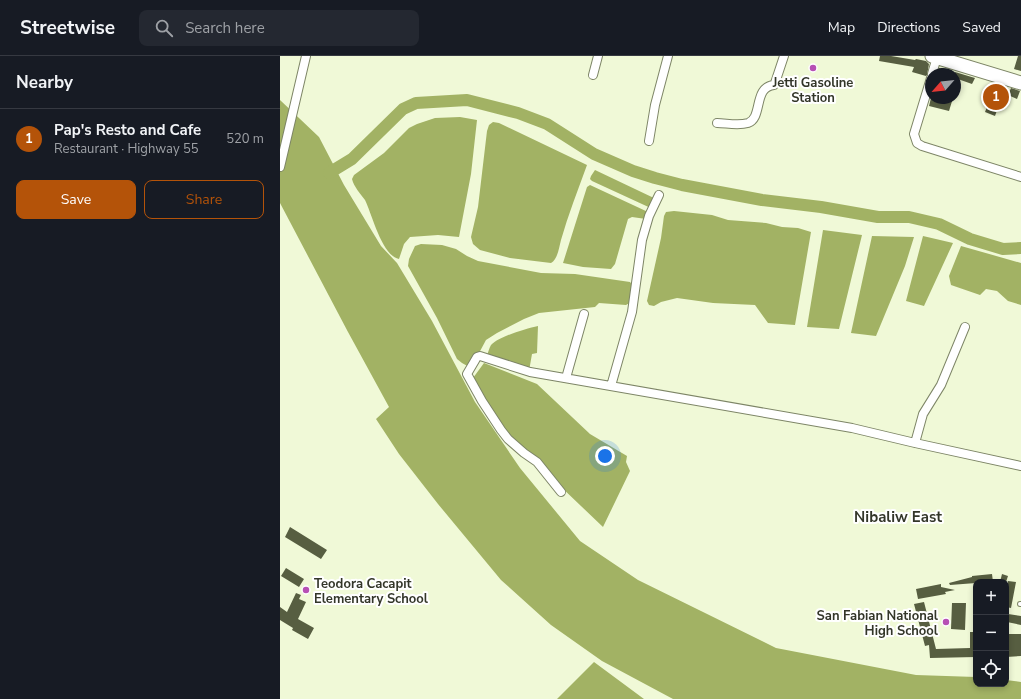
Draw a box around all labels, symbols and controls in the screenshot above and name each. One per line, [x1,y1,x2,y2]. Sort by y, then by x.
search box [139,10,419,46]
text: Streetwise [20,15,115,41]
icon: search [153,17,175,39]
text: Search here [185,18,265,38]
text: Map [828,18,855,37]
text: Directions [877,18,940,37]
text: Saved [962,18,1001,37]
marker: Jetti Gasoline Station [808,63,818,73]
north arrow [925,68,961,104]
text: Nearby [16,71,73,94]
place label: Jetti Gasoline Station [772,74,853,107]
pin: 1 [983,82,1009,112]
text: Pap's Resto and Cafe [54,120,201,140]
text: 1 [25,130,33,148]
text: 520 m [226,130,264,148]
text: Restaurant · Highway 55 [54,140,199,158]
button: Save [16,180,136,219]
button: Share [144,180,264,219]
your location [595,446,615,466]
district label: Nibaliw East [854,507,942,527]
place label: Teodora Cacapit Elementary School [314,575,429,608]
map controls [973,579,1009,687]
button: + [973,579,1009,615]
marker: Teodora Cacapit Elementary School [301,585,311,595]
place label: San Fabian National High School [817,607,939,640]
button: − [973,615,1009,651]
marker: San Fabian National High School [941,617,951,627]
button: locate [973,651,1009,687]

